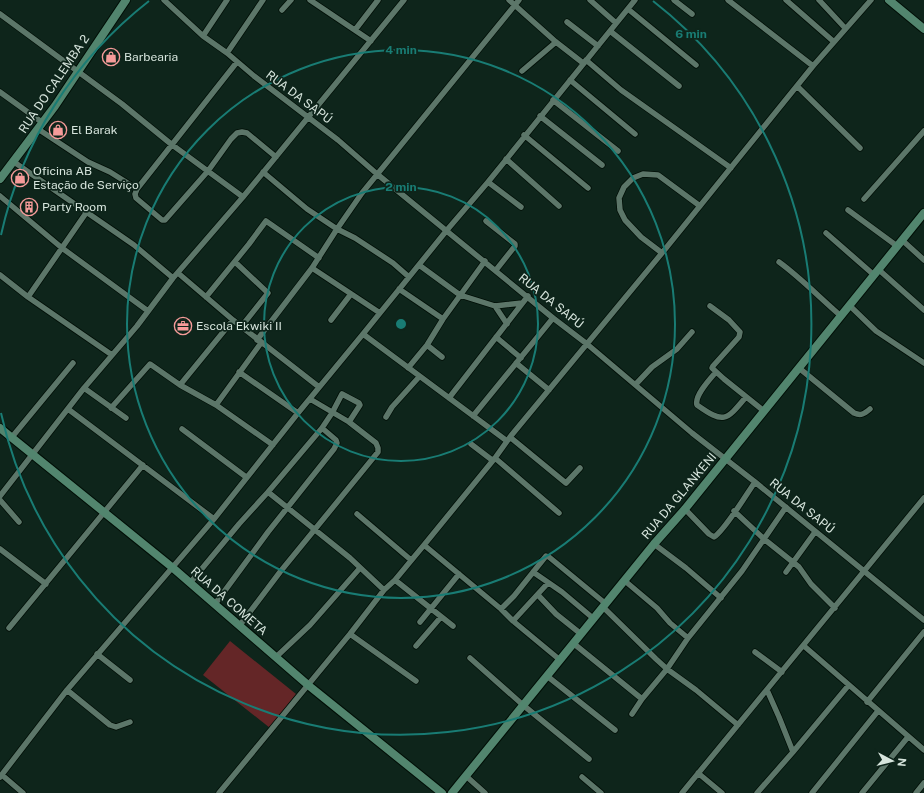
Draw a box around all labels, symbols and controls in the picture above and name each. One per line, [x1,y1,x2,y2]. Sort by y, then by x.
text: 6 min [675,27,707,41]
street label: RUA DO CALEMBA 2 [16,32,92,136]
text: 4 min [385,43,417,57]
shop icon: Barbearia [101,47,121,67]
place label: Barbearia [124,50,178,64]
street label: RUA DA SAPÚ [263,68,335,126]
shop icon: El Barak [48,120,68,140]
place label: El Barak [71,123,118,137]
place label: Oficina AB Estação de Serviço [33,164,139,192]
shop icon: Oficina AB Estação de Serviço [10,168,30,188]
text: 2 min [385,180,417,194]
building icon: Party Room [19,197,39,217]
place label: Party Room [42,200,107,214]
street label: RUA DA SAPÚ [516,271,586,331]
office icon: Escola Ekwiki II [173,316,193,336]
centre of rings [394,317,408,331]
place label: Escola Ekwiki II [196,319,282,333]
street label: RUA DA GLANKENI [639,450,719,542]
street label: RUA DA SAPÚ [767,476,837,536]
street label: RUA DA COMETA [188,564,270,638]
north arrow [872,741,912,781]
text: N [895,757,908,767]

